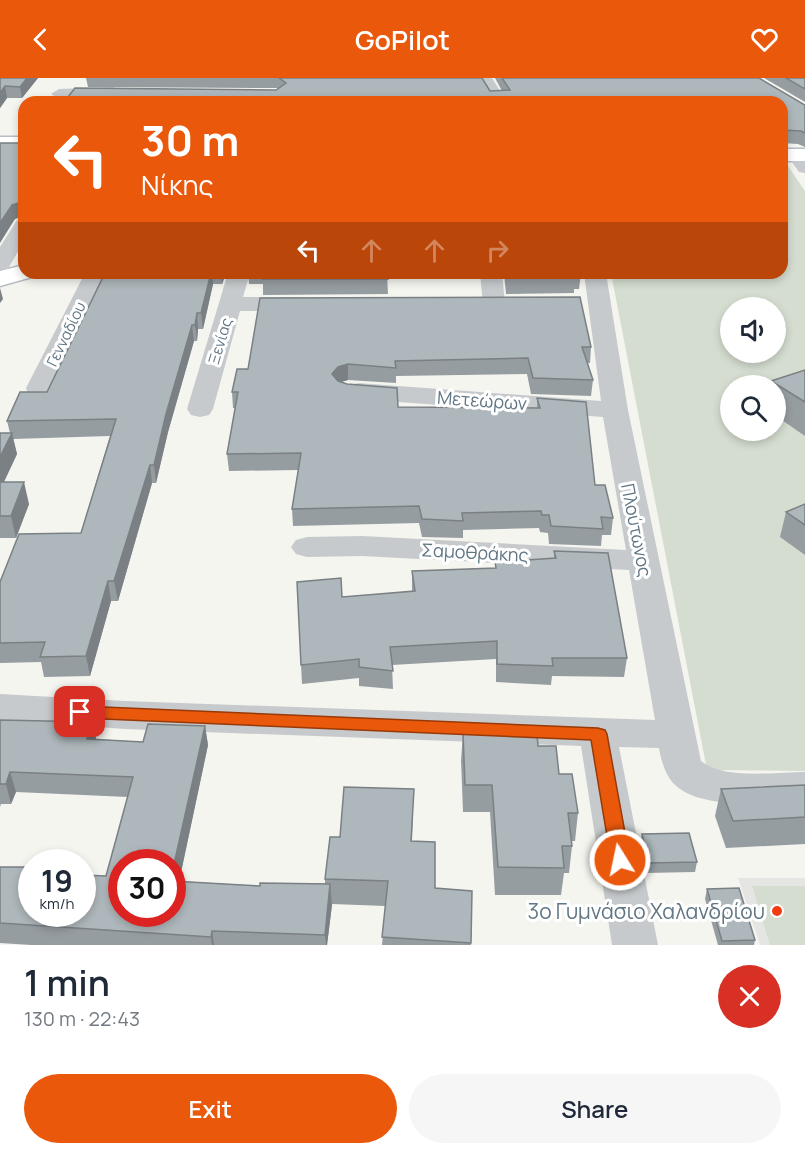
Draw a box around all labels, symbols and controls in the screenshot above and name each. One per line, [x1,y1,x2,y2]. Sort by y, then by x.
text: GoPilot [355,21,450,58]
icon: back [24,23,57,56]
icon: heart [748,23,781,56]
text: 30 m [141,111,239,169]
icon: left [42,120,120,198]
text: Νίκης [141,166,213,203]
icon: left [292,234,325,267]
icon: ahead [355,234,388,267]
icon: ahead [418,234,451,267]
icon: right [481,234,514,267]
map controls [720,297,786,441]
button: sound [720,297,786,363]
street label: Γενναδίου [41,298,91,370]
street label: Ξενίας [203,315,237,367]
button: search [720,375,786,441]
street label: Μετεώρων [436,385,528,415]
street label: Πλούτωνος [616,481,658,579]
street label: Σαμοθράκης [421,537,529,567]
pin [54,686,105,737]
icon: arrive [63,695,96,728]
position arrow [588,828,652,892]
speed limit sign: 30 [108,849,186,927]
text: 19 [41,860,73,901]
text: km/h [40,893,74,914]
place label: 3ο Γυμνάσιο Χαλανδρίου [528,897,765,925]
marker: 3ο Γυμνάσιο Χαλανδρίου [770,904,784,918]
text: 1 min [24,958,110,1007]
button: close [718,965,781,1028]
text: 130 m · 22:43 [24,1005,140,1032]
button: Exit [24,1074,397,1143]
button: Share [409,1074,781,1143]

